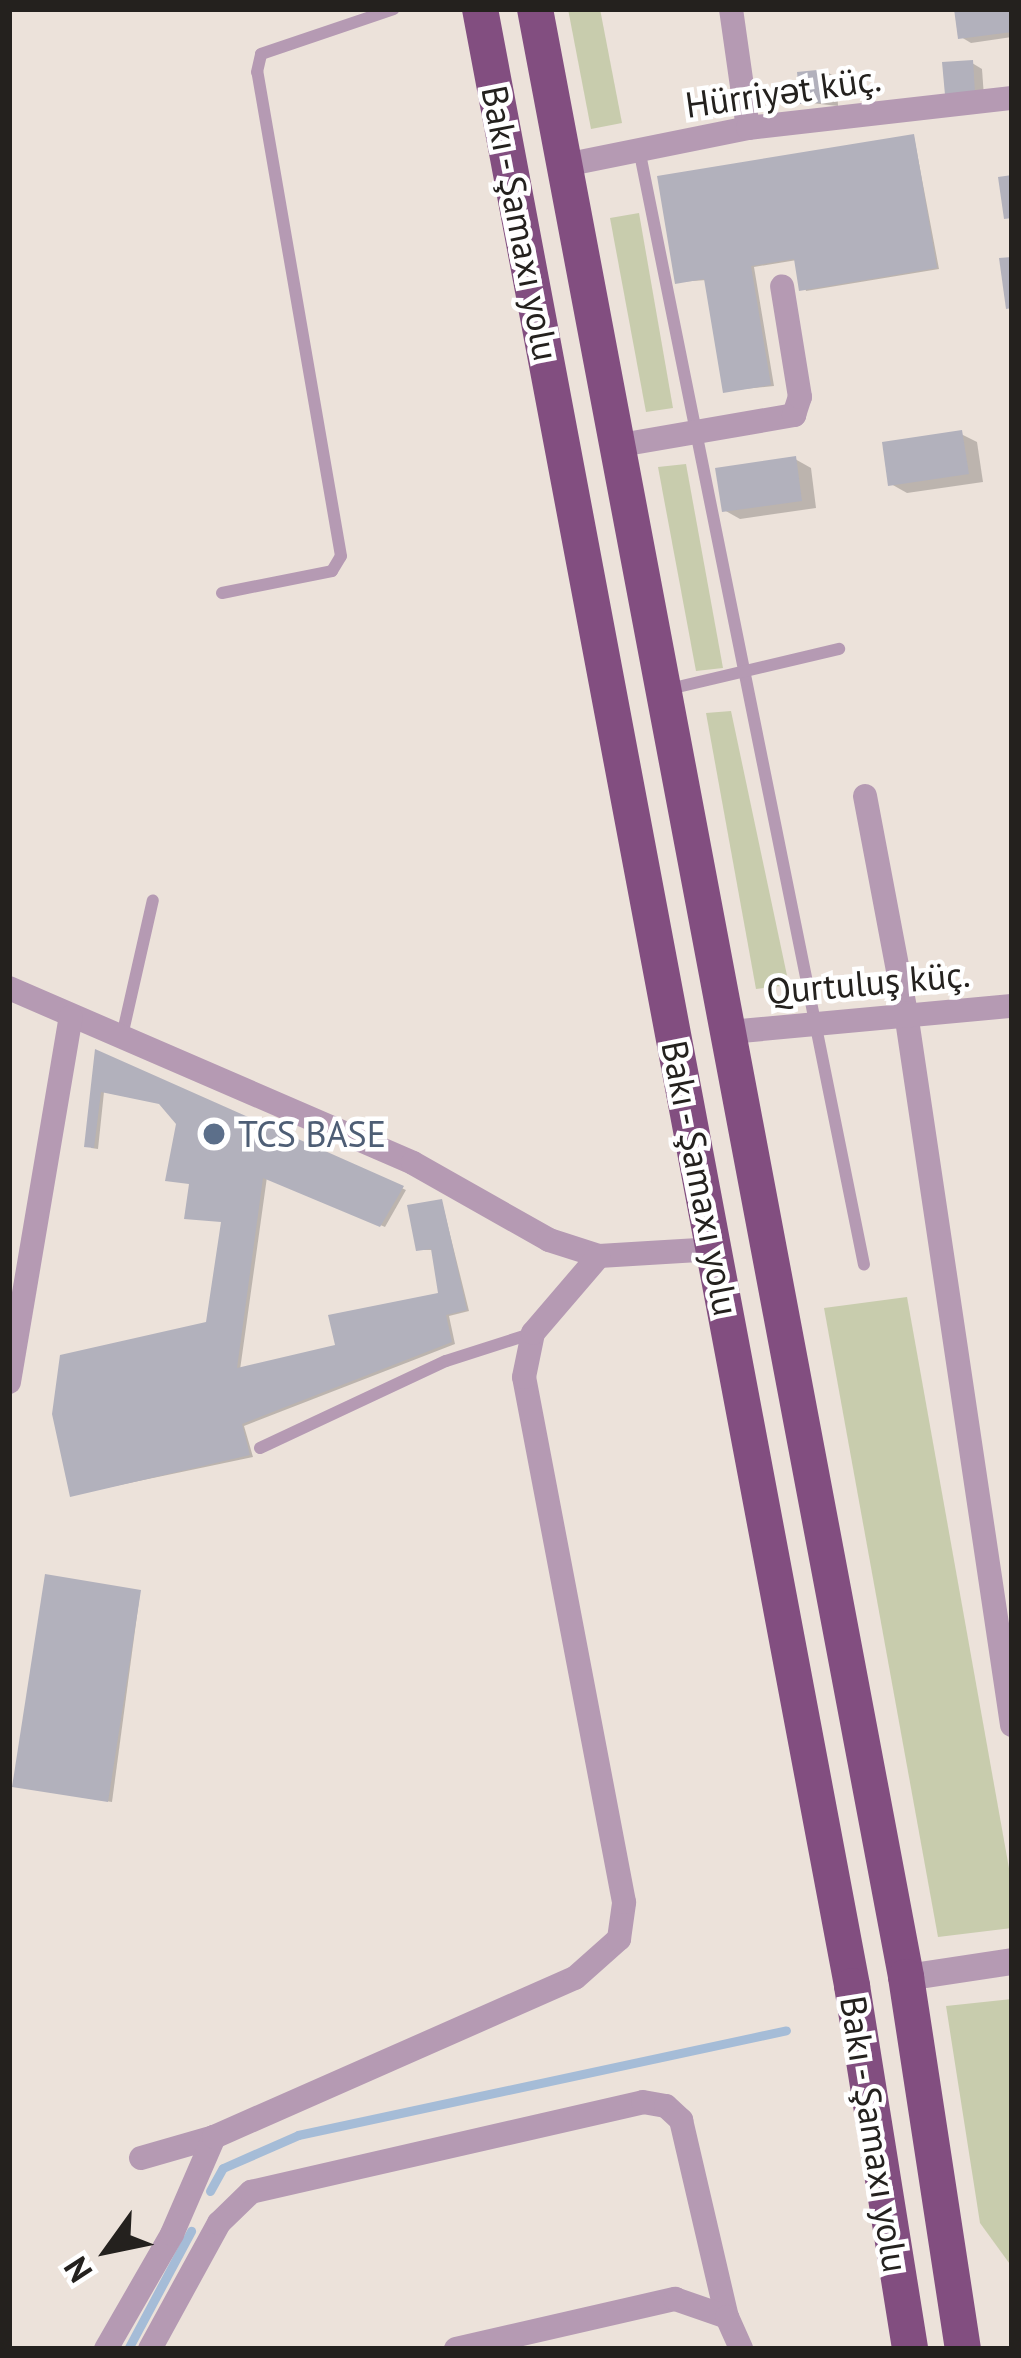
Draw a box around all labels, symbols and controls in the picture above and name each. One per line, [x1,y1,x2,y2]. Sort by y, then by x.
street label: Hürriyət küç. [682,56,884,126]
street label: Bakı - Şamaxı yolu [473,79,569,367]
street label: Qurtuluş küç. [764,952,972,1012]
street label: Bakı - Şamaxı yolu [653,1034,749,1322]
place label: TCS BASE [238,1112,386,1156]
marker: TCS BASE [201,1121,227,1147]
street label: Bakı - Şamaxı yolu [831,1990,919,2278]
north arrow [48,2190,168,2310]
text: N [53,2249,101,2291]

